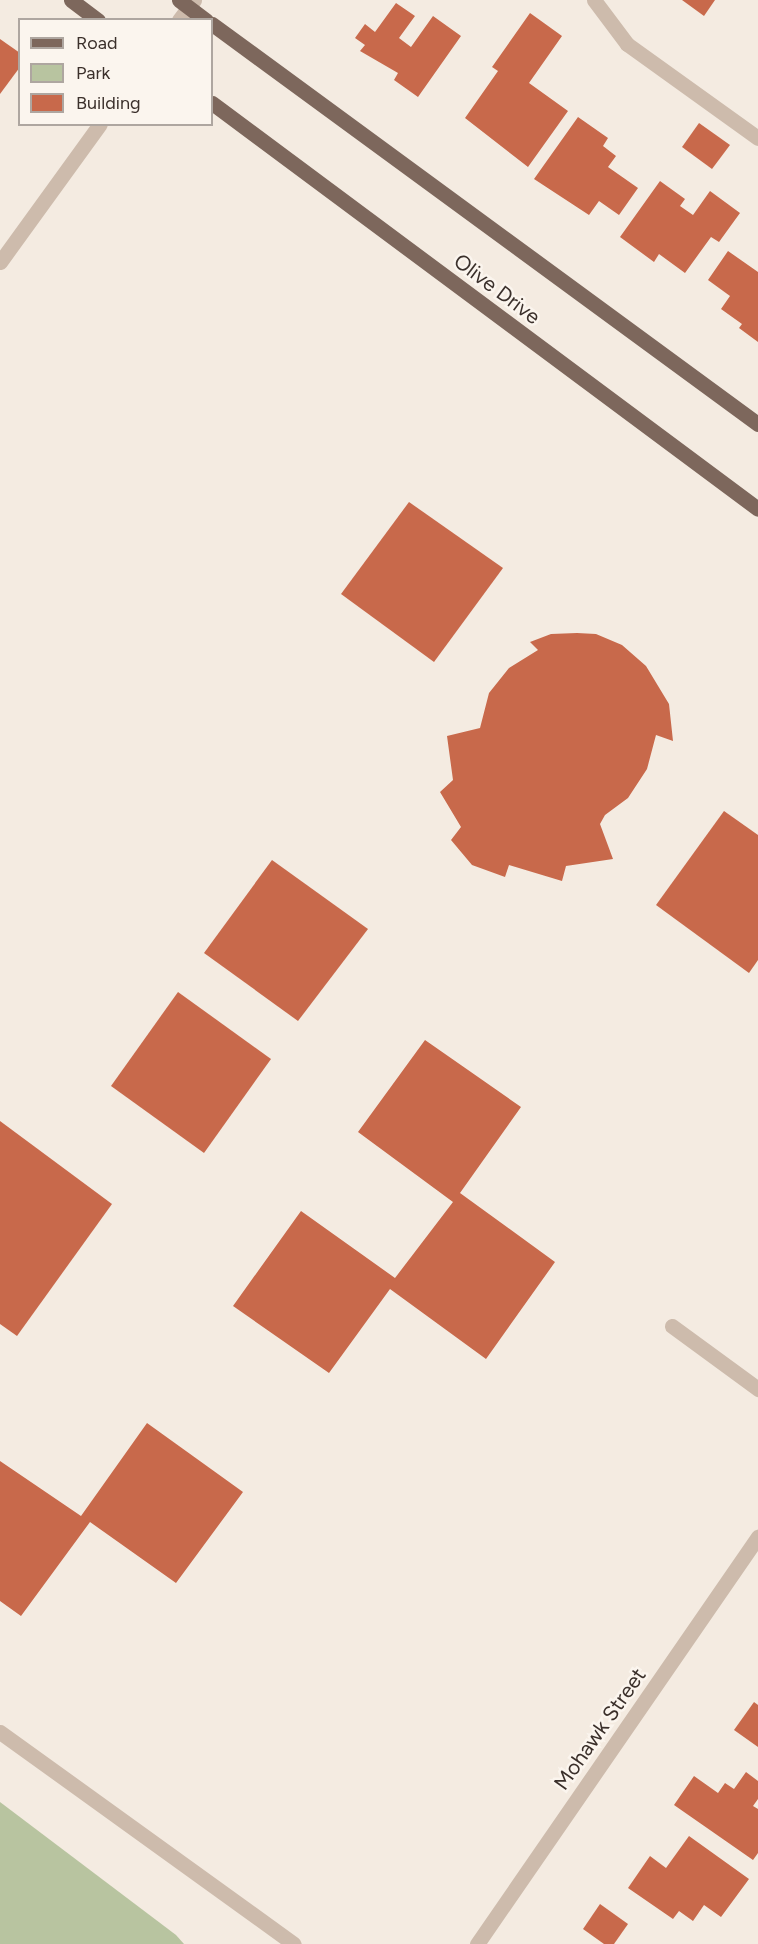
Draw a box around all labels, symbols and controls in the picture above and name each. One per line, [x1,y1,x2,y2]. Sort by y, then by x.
legend [18,18,213,126]
text: Road [76,32,117,54]
text: Park [76,62,110,84]
text: Building [76,92,141,114]
street label: Olive Drive [449,248,545,330]
street label: Mohawk Street [549,1663,651,1795]

